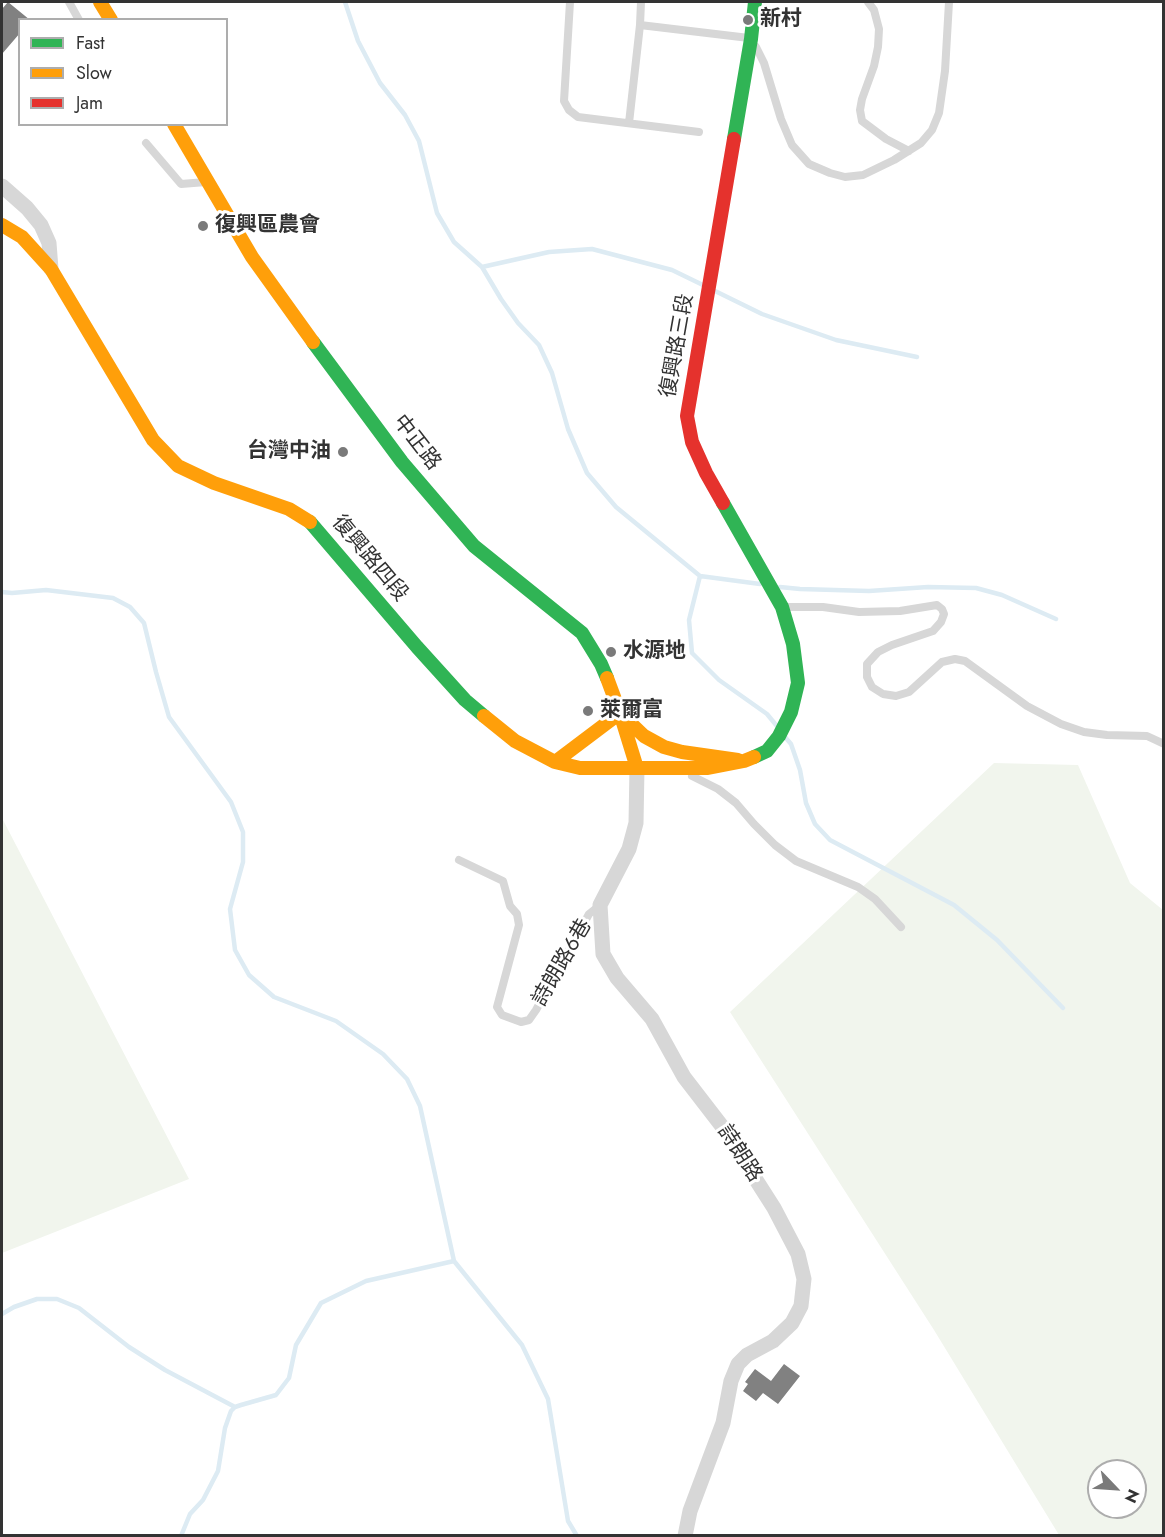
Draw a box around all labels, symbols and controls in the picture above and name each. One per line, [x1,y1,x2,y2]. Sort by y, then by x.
place label: 新村 [760,7,802,33]
marker: 新村 [741,13,755,27]
legend [18,18,228,126]
text: Fast [76,30,105,56]
text: Slow [76,60,112,86]
text: Jam [76,90,103,116]
place label: 復興區農會 [215,213,320,239]
marker: 復興區農會 [196,219,210,233]
street label: 復興路三段 [656,292,700,400]
street label: 中正路 [387,410,445,476]
place label: 台灣中油 [247,439,331,465]
marker: 台灣中油 [336,445,350,459]
street label: 復興路四段 [326,511,412,607]
place label: 水源地 [623,639,686,665]
marker: 水源地 [604,645,618,659]
place label: 萊爾富 [600,698,663,724]
marker: 萊爾富 [581,704,595,718]
street label: 詩朗路6巷 [528,915,598,1011]
street label: 詩朗路 [711,1121,767,1187]
north arrow [1087,1459,1147,1519]
text: N [1119,1485,1145,1507]

